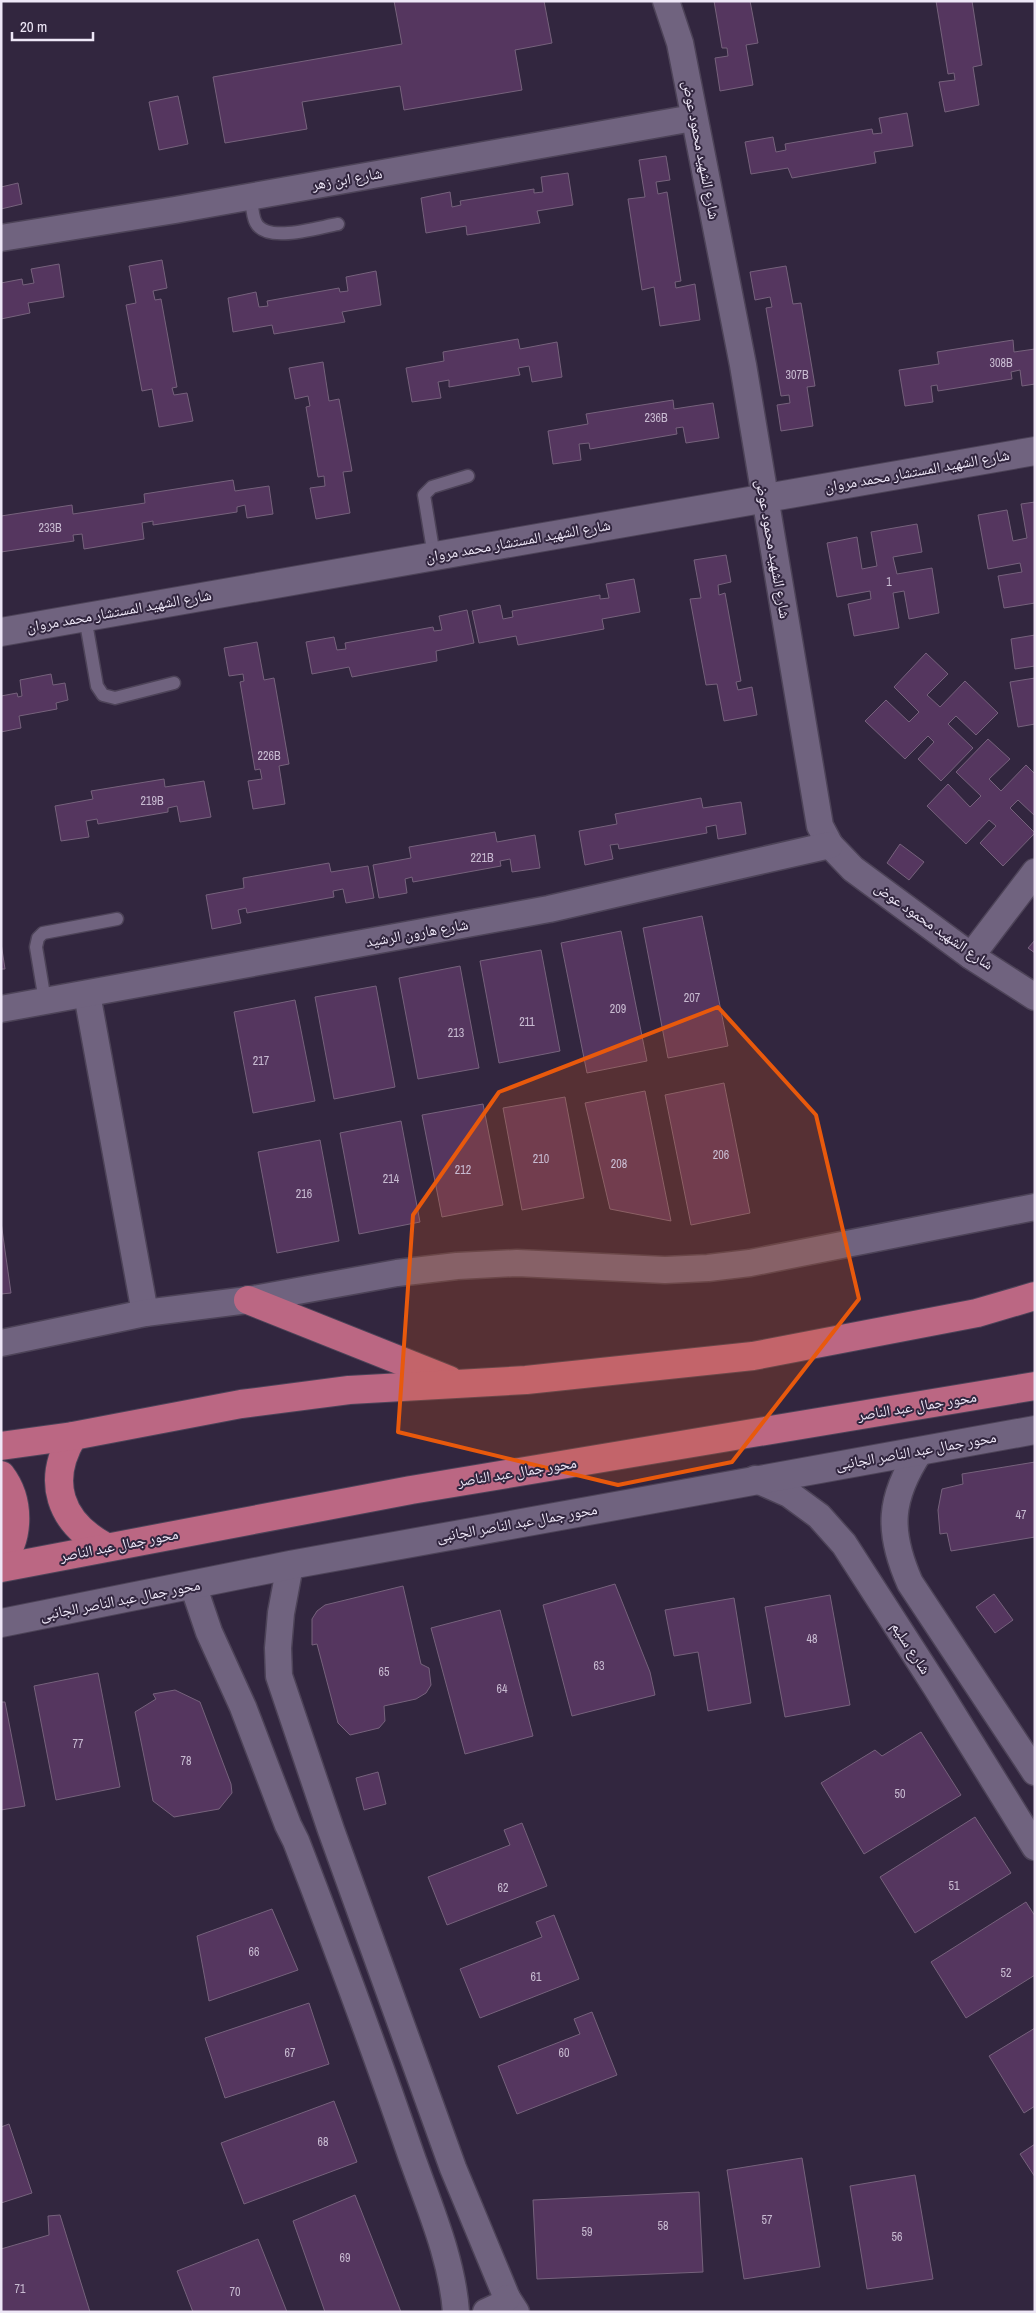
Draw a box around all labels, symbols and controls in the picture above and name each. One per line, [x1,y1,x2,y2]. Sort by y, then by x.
scale bar [12,10,94,42]
text: 20 m [20,16,47,37]
street label: شارع الشهيد محمود عوض [678,79,725,221]
street label: شارع ابن زهر [309,162,384,195]
house number: 308B [990,355,1013,371]
house number: 307B [786,367,809,383]
house number: 236B [645,410,668,426]
street label: شارع الشهيد المستشار محمد مروان [823,444,1011,497]
street label: شارع الشهيد محمود عوض [751,478,796,620]
street label: شارع الشهيد المستشار محمد مروان [424,514,612,567]
house number: 233B [39,520,62,536]
house number: 1 [886,574,892,590]
street label: شارع الشهيد المستشار محمد مروان [25,584,213,637]
house number: 226B [258,748,281,764]
house number: 219B [141,793,164,809]
house number: 221B [471,850,494,866]
street label: شارع الشهيد محمود عوض [871,877,998,975]
street label: شارع هارون الرشيد [364,913,470,952]
house number: 207 [684,990,701,1006]
house number: 209 [610,1001,626,1017]
house number: 211 [519,1014,535,1030]
house number: 213 [448,1025,464,1041]
house number: 217 [253,1053,270,1069]
house number: 206 [713,1147,729,1163]
house number: 210 [533,1151,549,1167]
house number: 208 [611,1156,627,1172]
house number: 212 [455,1162,471,1178]
house number: 214 [383,1171,400,1187]
house number: 216 [296,1186,312,1202]
street label: محور جمال عبد الناصر [855,1386,978,1425]
street label: محور جمال عبد الناصر الجانبى [834,1426,998,1475]
street label: محور جمال عبد الناصر [455,1452,578,1491]
street label: محور جمال عبد الناصر الجانبى [435,1498,599,1547]
house number: 47 [1016,1507,1027,1523]
street label: محور جمال عبد الناصر [57,1523,180,1566]
street label: محور جمال عبد الناصر الجانبى [38,1574,202,1625]
street label: شارع سليم [887,1617,936,1678]
house number: 48 [807,1631,817,1647]
house number: 63 [594,1658,604,1674]
house number: 65 [379,1664,390,1680]
house number: 64 [497,1681,508,1697]
house number: 77 [73,1736,84,1752]
house number: 78 [181,1753,191,1769]
house number: 50 [895,1786,905,1802]
house number: 51 [949,1878,960,1894]
house number: 62 [498,1880,508,1896]
house number: 66 [249,1944,259,1960]
house number: 52 [1001,1965,1011,1981]
house number: 61 [531,1969,542,1985]
house number: 67 [285,2045,296,2061]
house number: 60 [559,2045,569,2061]
house number: 68 [318,2134,328,2150]
house number: 57 [762,2212,773,2228]
house number: 58 [658,2218,668,2234]
house number: 59 [582,2224,592,2240]
house number: 56 [892,2229,902,2245]
house number: 69 [340,2250,350,2266]
house number: 71 [15,2281,26,2297]
house number: 70 [230,2284,240,2300]

